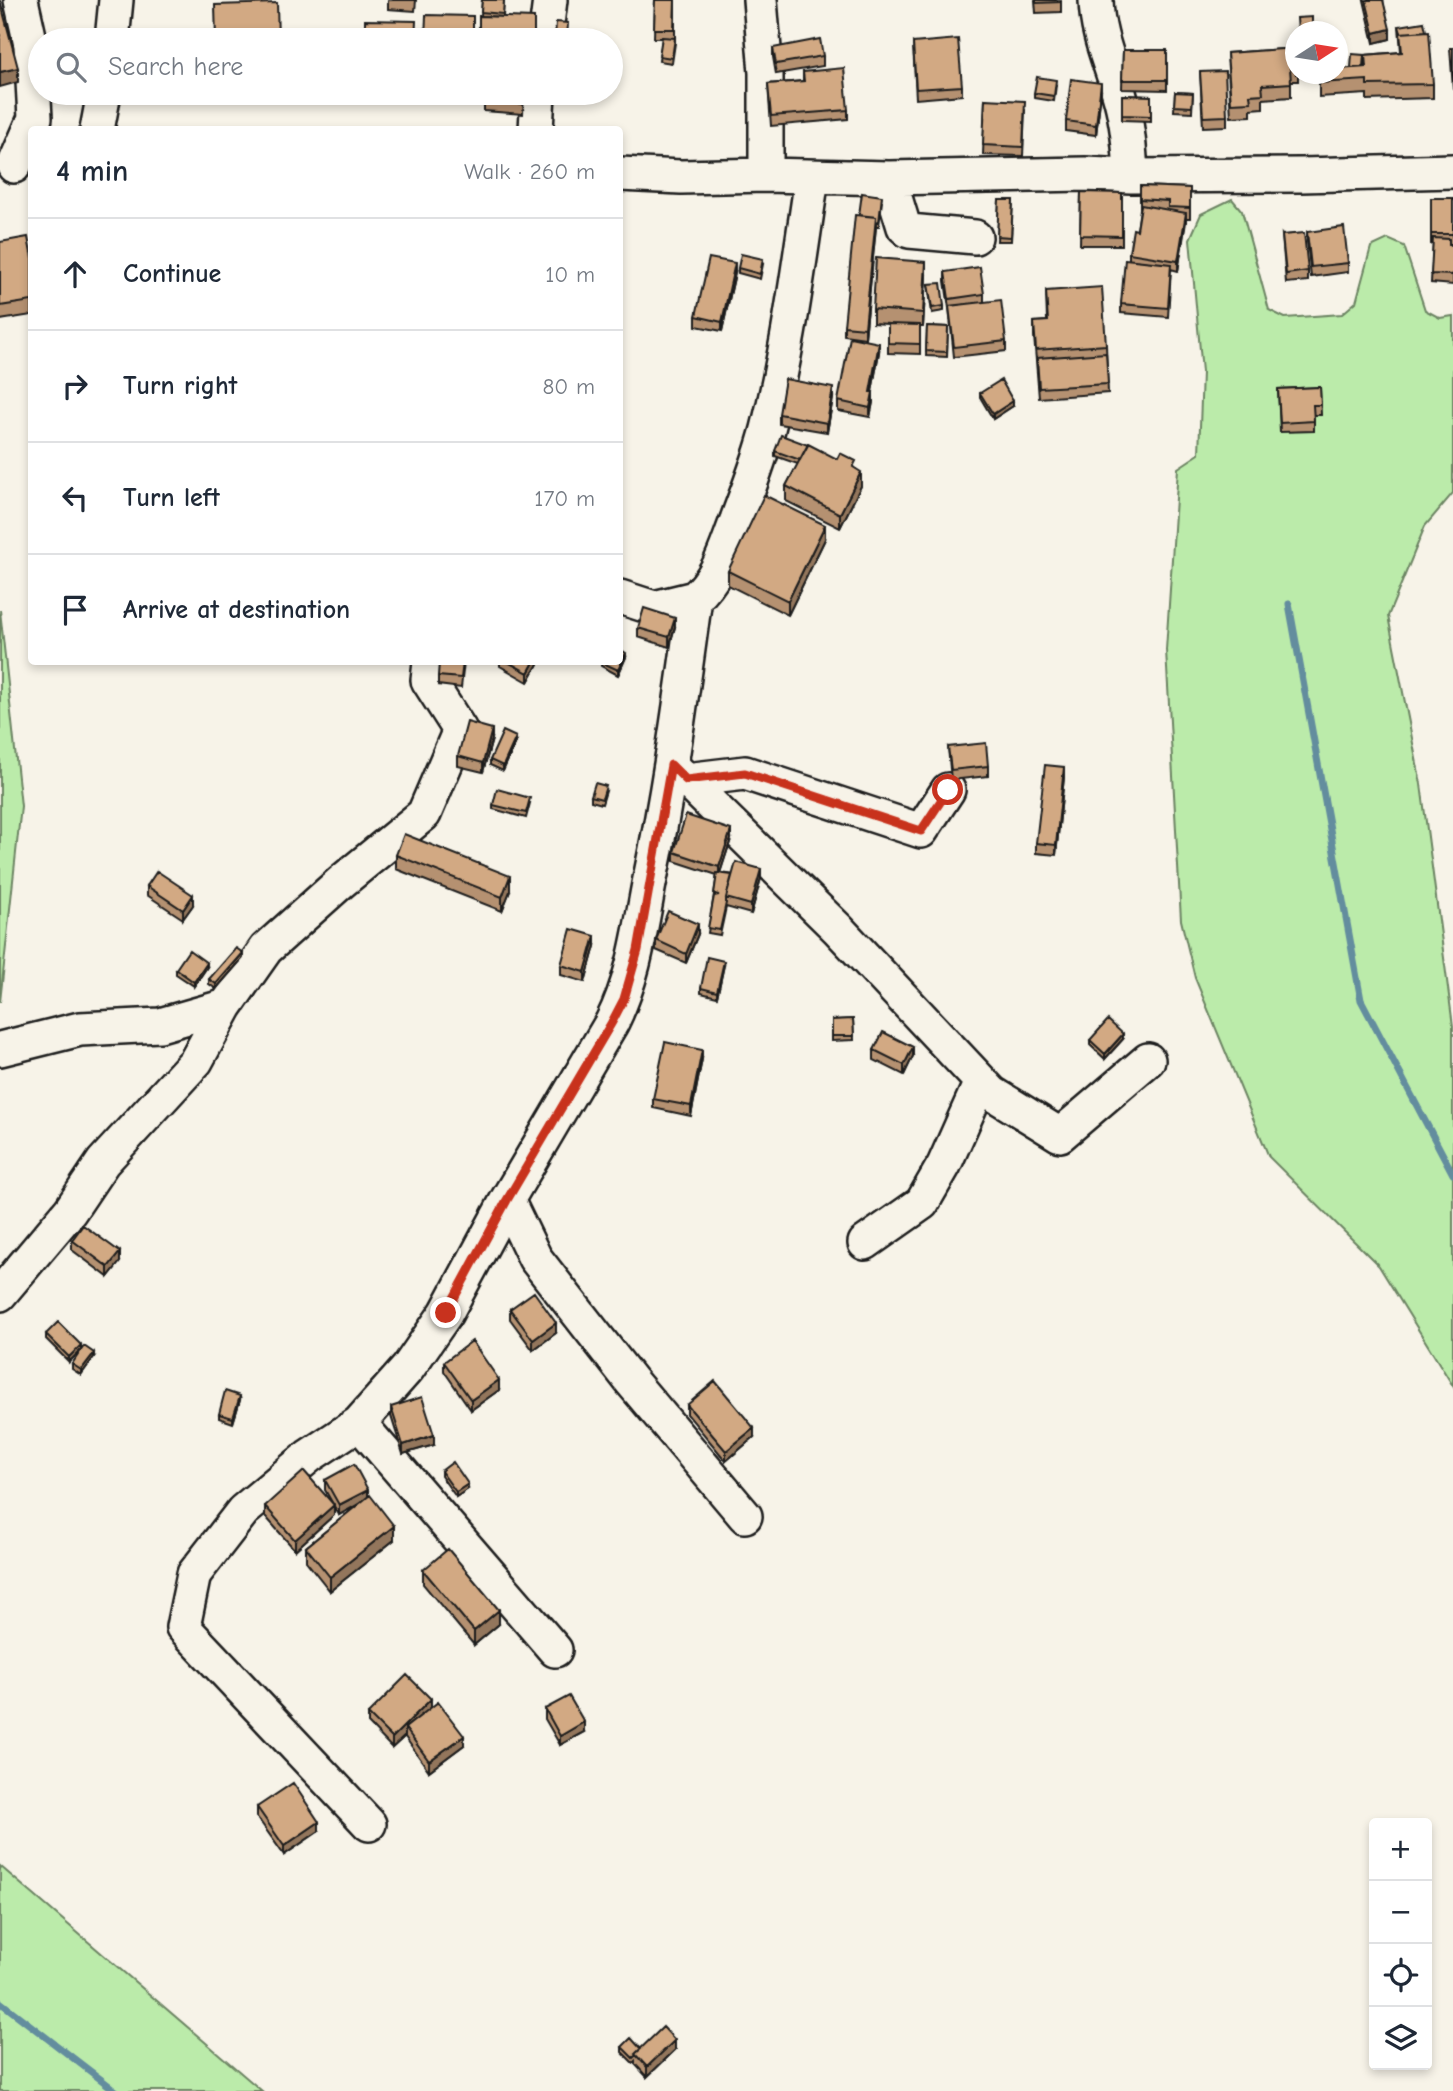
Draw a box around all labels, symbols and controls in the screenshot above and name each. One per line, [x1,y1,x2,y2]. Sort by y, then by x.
north arrow [1285,21,1348,84]
search box [28,28,623,105]
icon: search [52,48,90,86]
text: Search here [108,52,243,82]
text: 4 min [56,154,128,189]
text: Walk · 260 m [464,158,595,185]
icon: ahead [56,255,94,293]
text: Continue [123,259,221,289]
text: 10 m [545,261,595,288]
icon: right [56,367,94,405]
text: Turn right [123,371,237,401]
text: 80 m [542,373,595,400]
icon: left [56,479,94,517]
text: Turn left [123,483,220,513]
text: 170 m [534,485,595,512]
icon: arrive [56,591,94,629]
text: Arrive at destination [123,595,350,625]
route start [932,774,963,805]
route end [430,1297,461,1328]
map controls [1369,1818,1432,2070]
button: + [1369,1818,1432,1881]
button: − [1369,1881,1432,1944]
button: locate [1369,1944,1432,2007]
button: layers [1369,2007,1432,2070]

